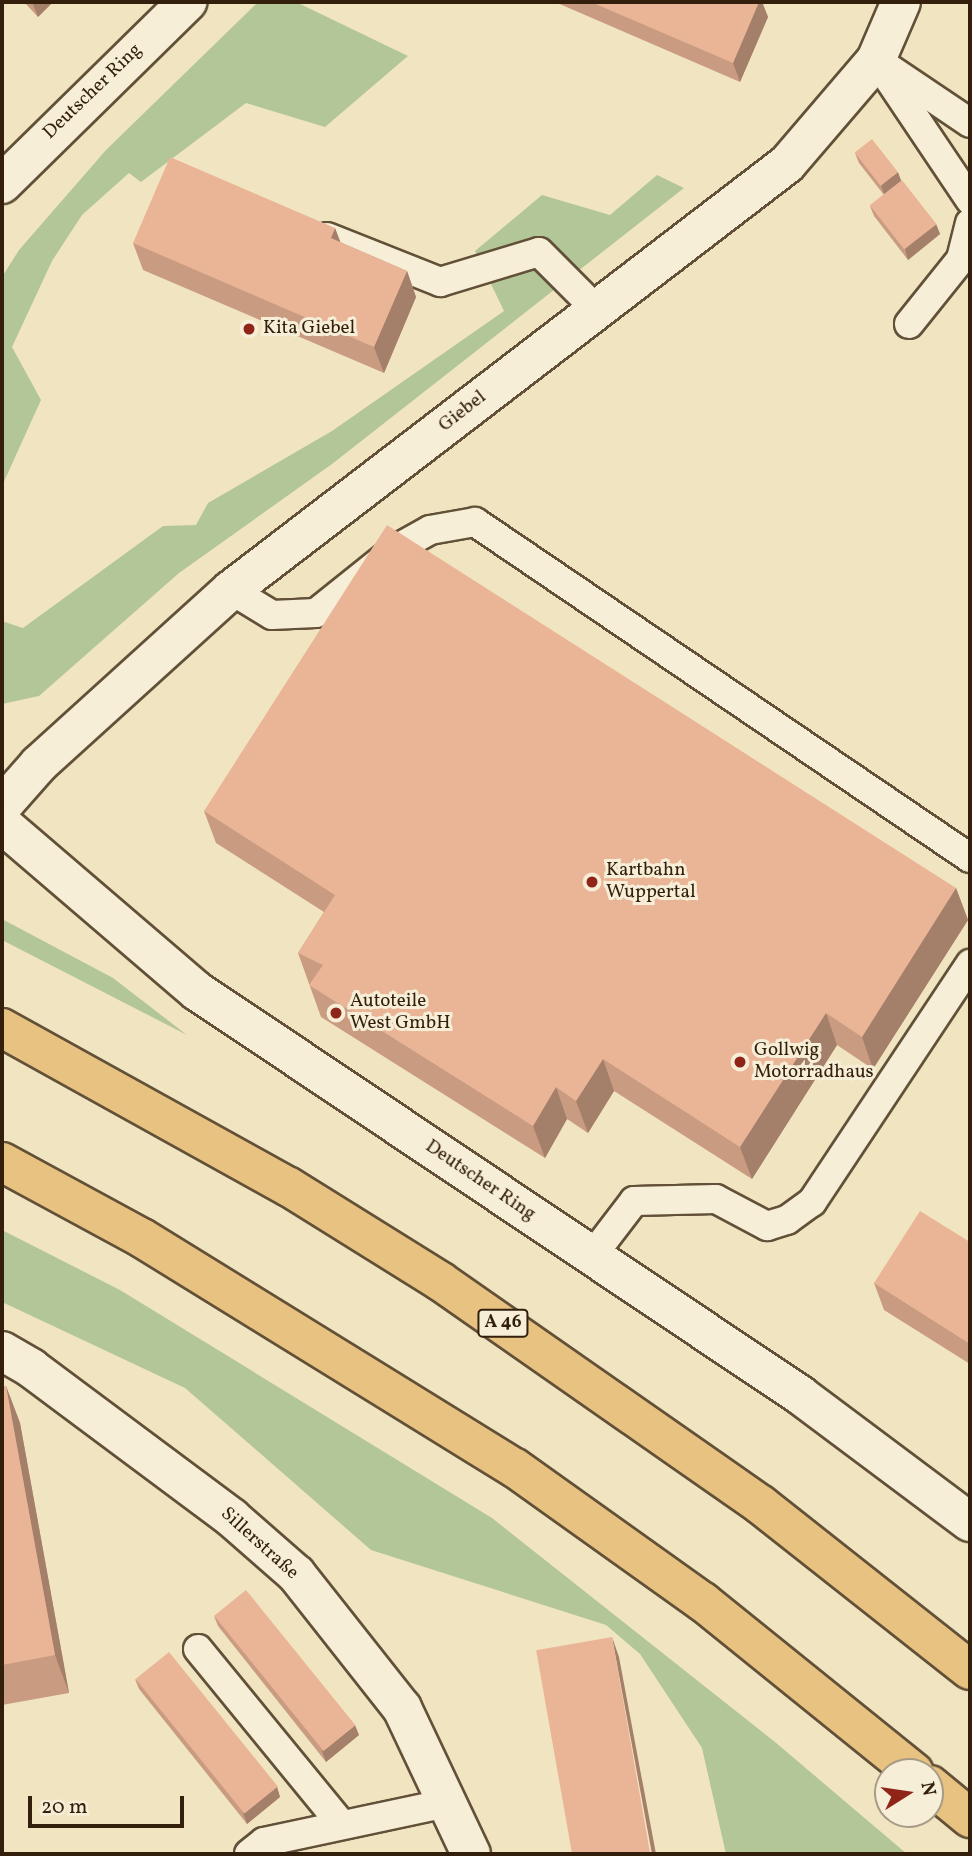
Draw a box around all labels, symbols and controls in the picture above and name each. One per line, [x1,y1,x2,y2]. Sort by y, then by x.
street label: Deutscher Ring [39,39,147,145]
place label: Kita Giebel [263,318,355,340]
marker: Kita Giebel [241,321,257,337]
street label: Giebel [435,386,491,438]
place label: Kartbahn Wuppertal [606,860,696,904]
marker: Kartbahn Wuppertal [584,874,600,890]
place label: Autoteile West GmbH [350,991,451,1035]
marker: Autoteile West GmbH [328,1005,344,1021]
place label: Gollwig Motorradhaus [754,1040,874,1084]
marker: Gollwig Motorradhaus [732,1054,748,1070]
street label: Deutscher Ring [420,1136,540,1226]
road number: A 46 [477,1308,529,1338]
street label: Sillerstraße [215,1503,303,1585]
north arrow [874,1758,944,1828]
text: N [913,1780,942,1798]
scale bar [32,1783,187,1827]
text: 20 m [41,1793,87,1822]

